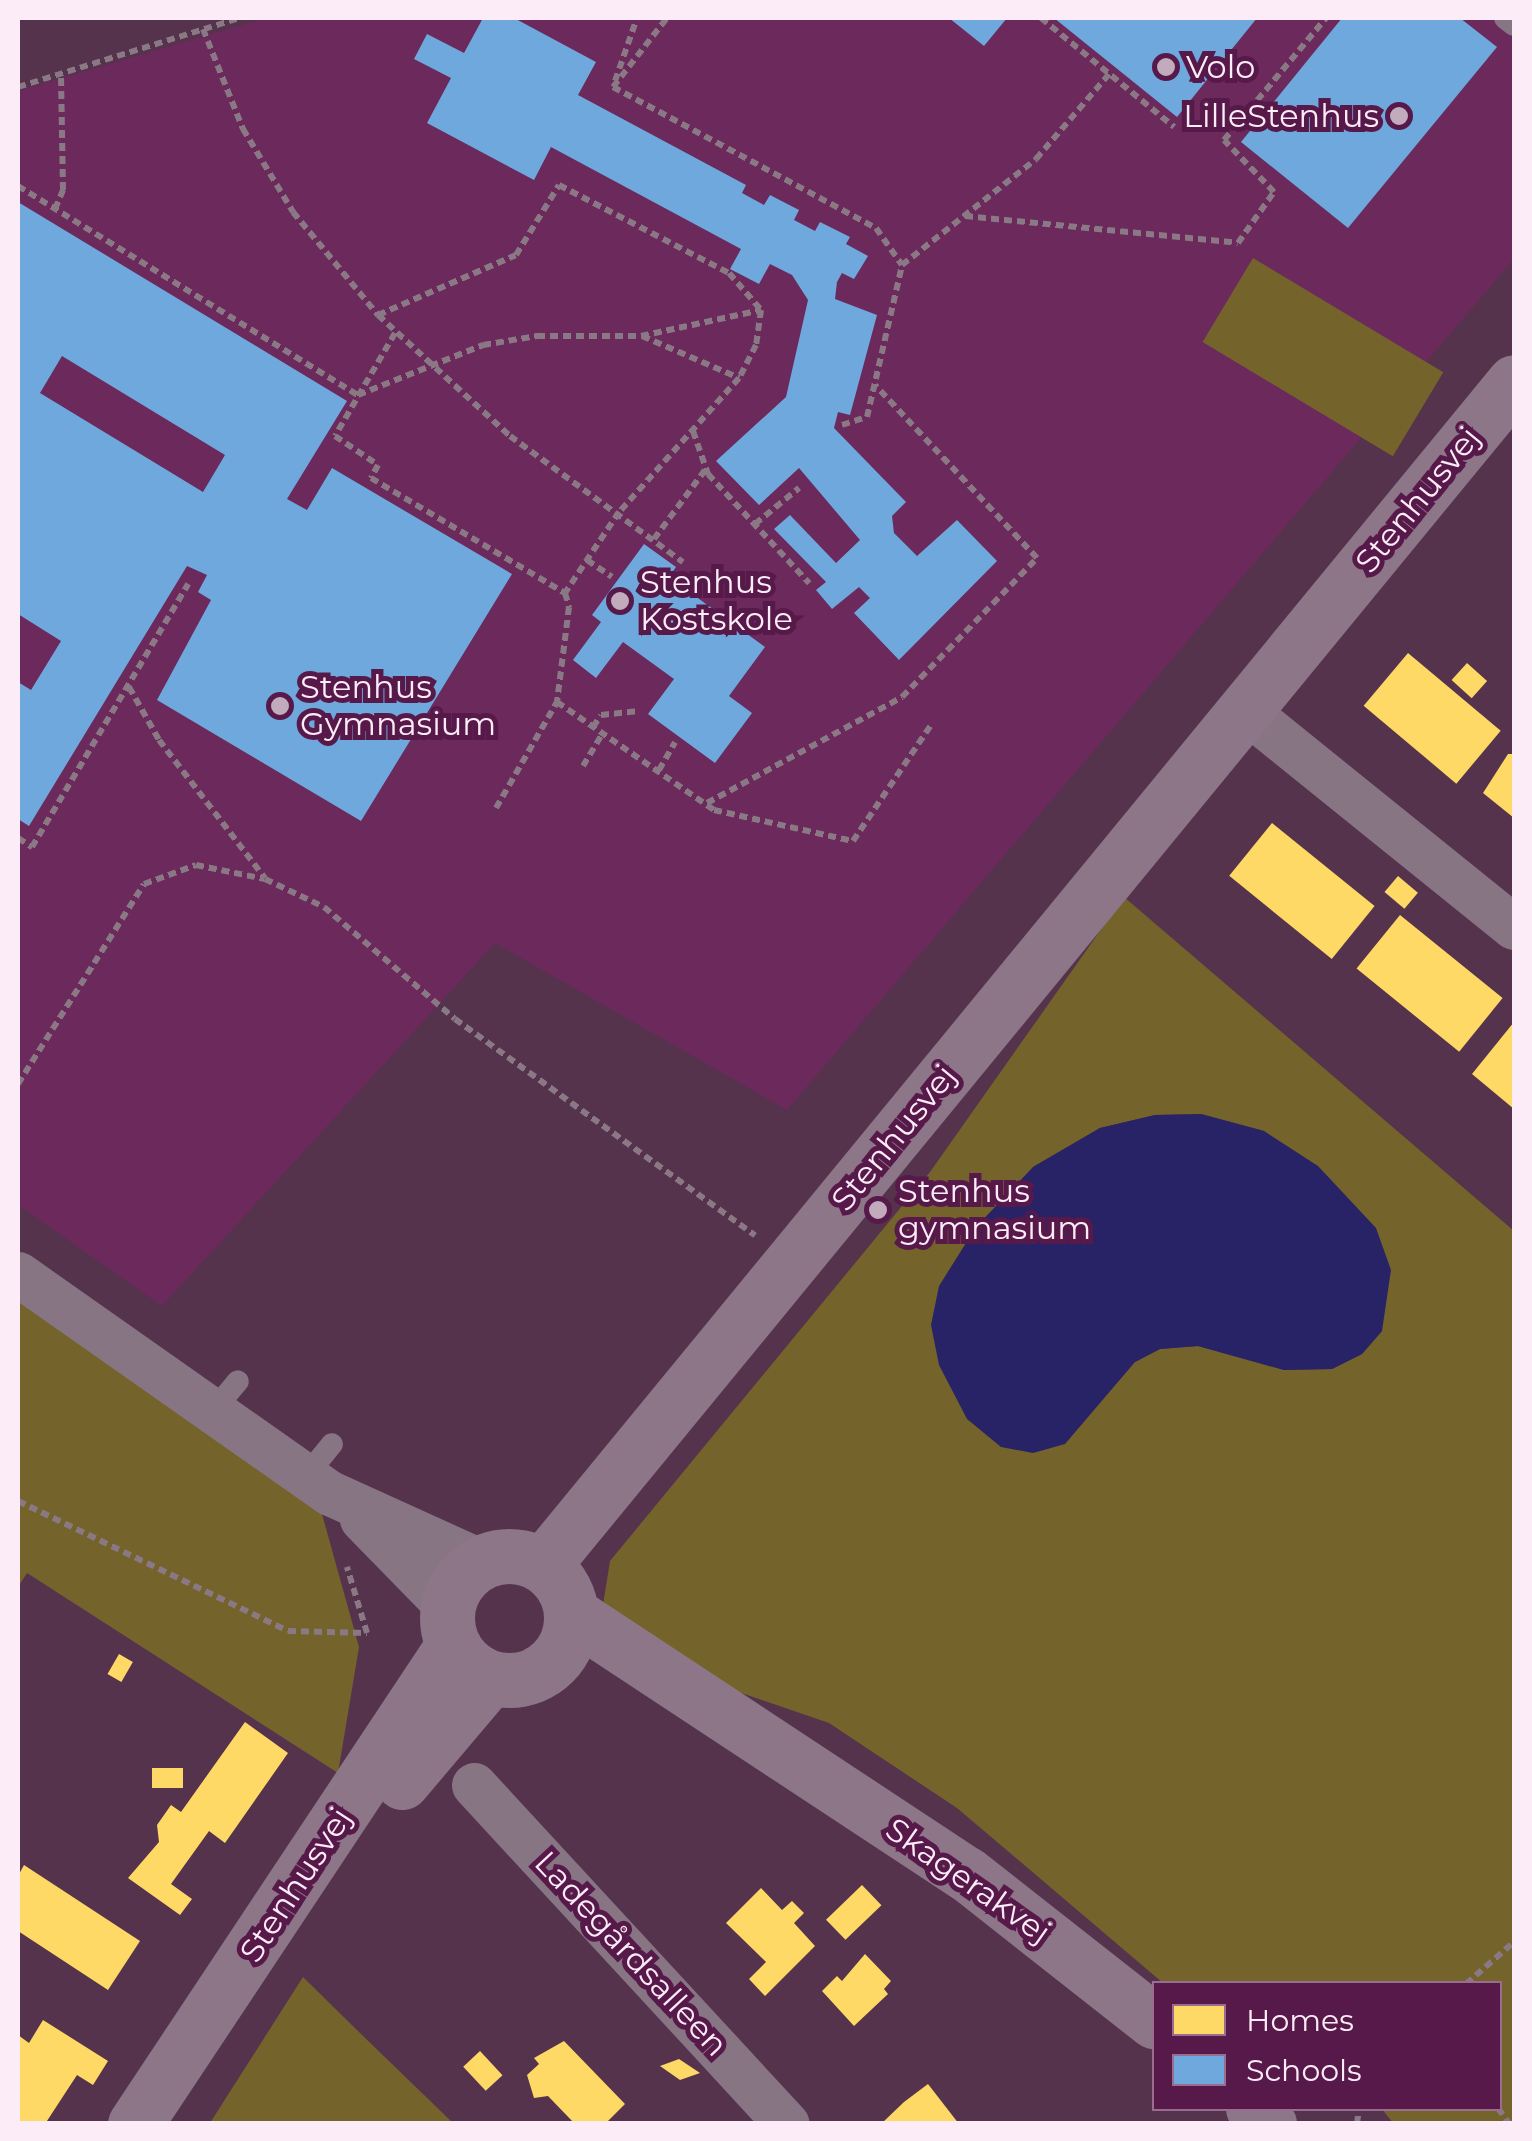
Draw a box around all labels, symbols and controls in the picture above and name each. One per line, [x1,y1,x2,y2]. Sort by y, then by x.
place label: Volo [1186,48,1255,86]
marker: Volo [1155,56,1177,78]
place label: LilleStenhus [1183,97,1379,135]
marker: LilleStenhus [1388,105,1410,127]
street label: Stenhusvej [1348,419,1488,581]
place label: Stenhus Kostskole [640,564,793,639]
marker: Stenhus Kostskole [609,590,631,612]
place label: Stenhus Gymnasium [300,669,496,744]
marker: Stenhus Gymnasium [269,695,291,717]
street label: Stenhusvej [824,1057,964,1219]
place label: Stenhus gymnasium [898,1173,1091,1248]
marker: Stenhus gymnasium [867,1199,889,1221]
street label: Stenhusvej [232,1801,360,1969]
street label: Skagerakvej [878,1810,1058,1952]
street label: Ladegårdsalleen [526,1844,736,2064]
legend [1152,1981,1502,2111]
text: Homes [1246,2002,1354,2039]
text: Schools [1246,2052,1362,2089]

